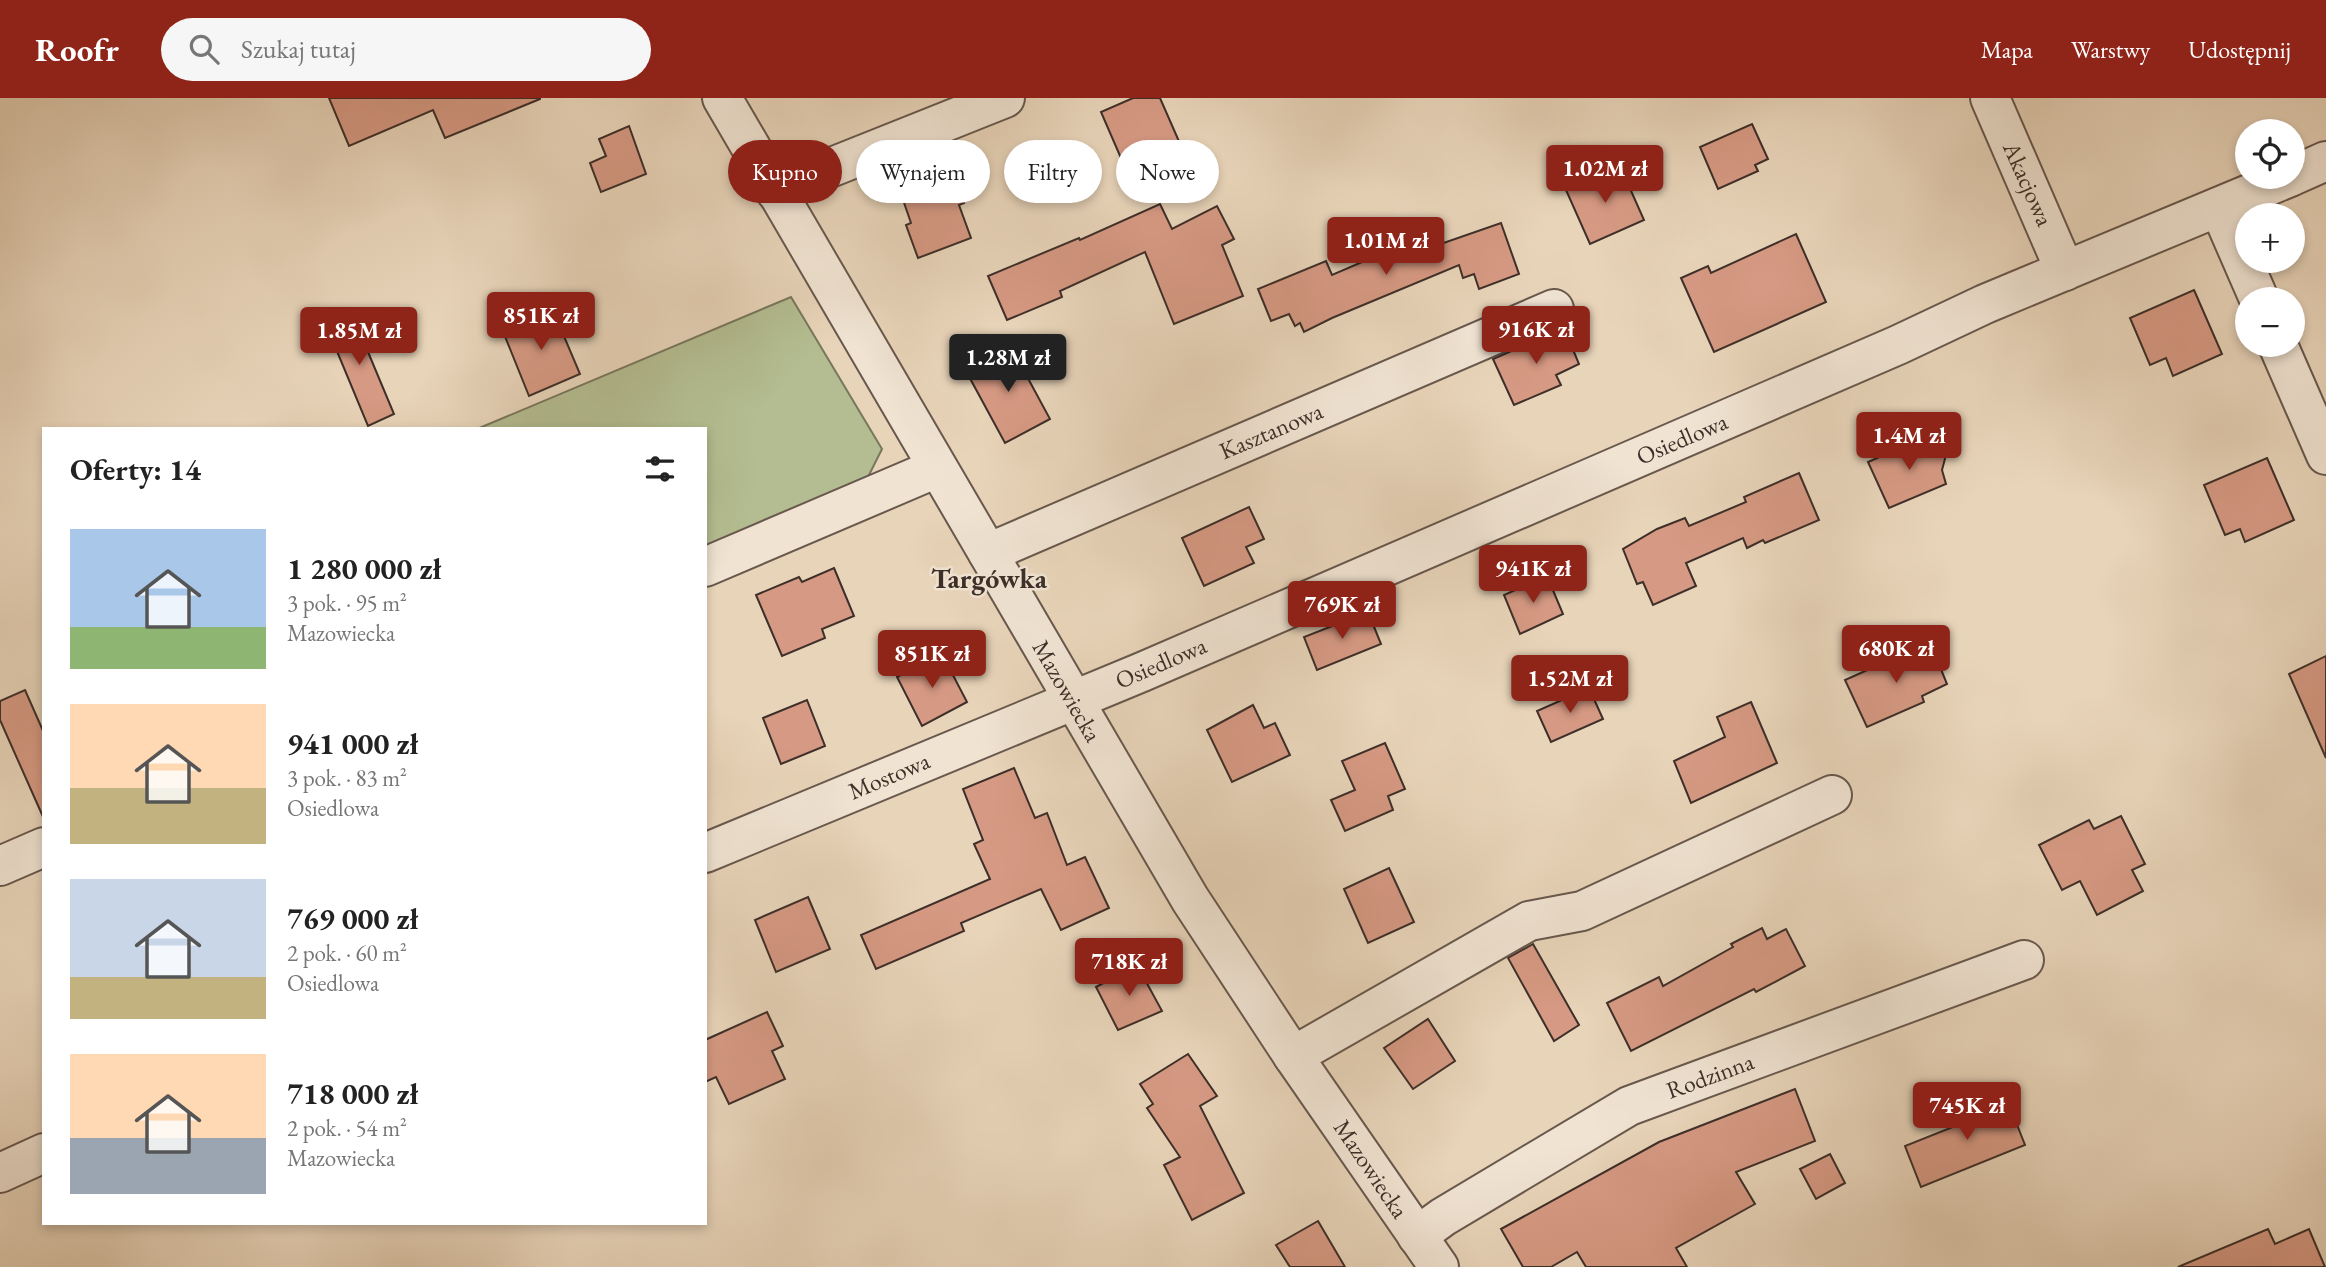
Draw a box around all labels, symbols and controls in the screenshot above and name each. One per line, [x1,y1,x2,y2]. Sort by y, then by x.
search box [161,18,651,81]
text: Roofr [35,28,119,71]
icon: search [185,30,223,68]
text: Szukaj tutaj [241,32,356,66]
text: Mapa [1981,34,2033,65]
text: Warstwy [2071,34,2150,65]
text: Udostępnij [2188,34,2291,65]
map controls [2235,119,2305,357]
button: locate [2235,119,2305,189]
street label: Akacjowa [1996,136,2061,231]
chip: Kupno [728,140,842,203]
chip: Wynajem [856,140,990,203]
chip: Filtry [1004,140,1102,203]
chip: Nowe [1116,140,1219,203]
pin: 1.02M zł [1533,146,1677,205]
text: 1.02M zł [1562,153,1648,183]
button: + [2235,203,2305,273]
pin: 1.01M zł [1314,218,1458,277]
text: 1.01M zł [1343,225,1429,255]
button: − [2235,287,2305,357]
pin: 851K zł [476,292,606,352]
text: 851K zł [503,300,579,330]
pin: 916K zł [1471,306,1601,366]
pin: 1.85M zł [287,308,431,367]
text: 916K zł [1498,314,1574,344]
text: 1.85M zł [316,315,402,345]
pin: 1.28M zł [936,334,1080,394]
text: 1.28M zł [965,342,1051,372]
street label: Kasztanowa [1214,395,1328,466]
street label: Osiedlowa [1631,405,1732,472]
pin: 1.4M zł [1844,412,1974,472]
text: 1.4M zł [1872,420,1946,450]
text: Oferty: 14 [70,450,201,489]
icon: filters [641,450,679,488]
pin: 941K zł [1468,546,1598,605]
text: 1 280 000 zł [287,549,441,588]
text: 941K zł [1495,553,1571,583]
icon: home [126,557,210,641]
district label: Targówka [931,560,1048,596]
pin: 769K zł [1277,582,1407,641]
text: 3 pok. · 95 m² [287,588,407,618]
text: 769K zł [1304,589,1380,619]
text: Mazowiecka [287,618,395,648]
pin: 680K zł [1831,626,1961,685]
street label: Osiedlowa [1110,629,1211,696]
pin: 851K zł [867,630,997,690]
text: 680K zł [1858,633,1934,663]
street label: Mazowiecka [1026,634,1109,748]
text: 851K zł [894,638,970,668]
pin: 1.52M zł [1498,656,1642,715]
text: 1.52M zł [1527,663,1613,693]
text: 941 000 zł [287,724,418,763]
icon: home [126,732,210,816]
street label: Mostowa [843,744,935,807]
text: 3 pok. · 83 m² [287,763,407,793]
text: Osiedlowa [287,793,379,823]
text: 769 000 zł [287,899,418,938]
icon: home [126,907,210,991]
text: 2 pok. · 60 m² [287,938,407,968]
pin: 718K zł [1064,939,1194,998]
text: 718K zł [1091,946,1167,976]
text: Osiedlowa [287,968,379,998]
street label: Rodzinna [1662,1045,1758,1106]
text: 718 000 zł [287,1074,418,1113]
icon: home [126,1082,210,1166]
pin: 745K zł [1902,1082,2032,1142]
text: 745K zł [1929,1090,2005,1120]
text: 2 pok. · 54 m² [287,1113,407,1143]
street label: Mazowiecka [1327,1113,1416,1225]
text: Mazowiecka [287,1143,395,1173]

